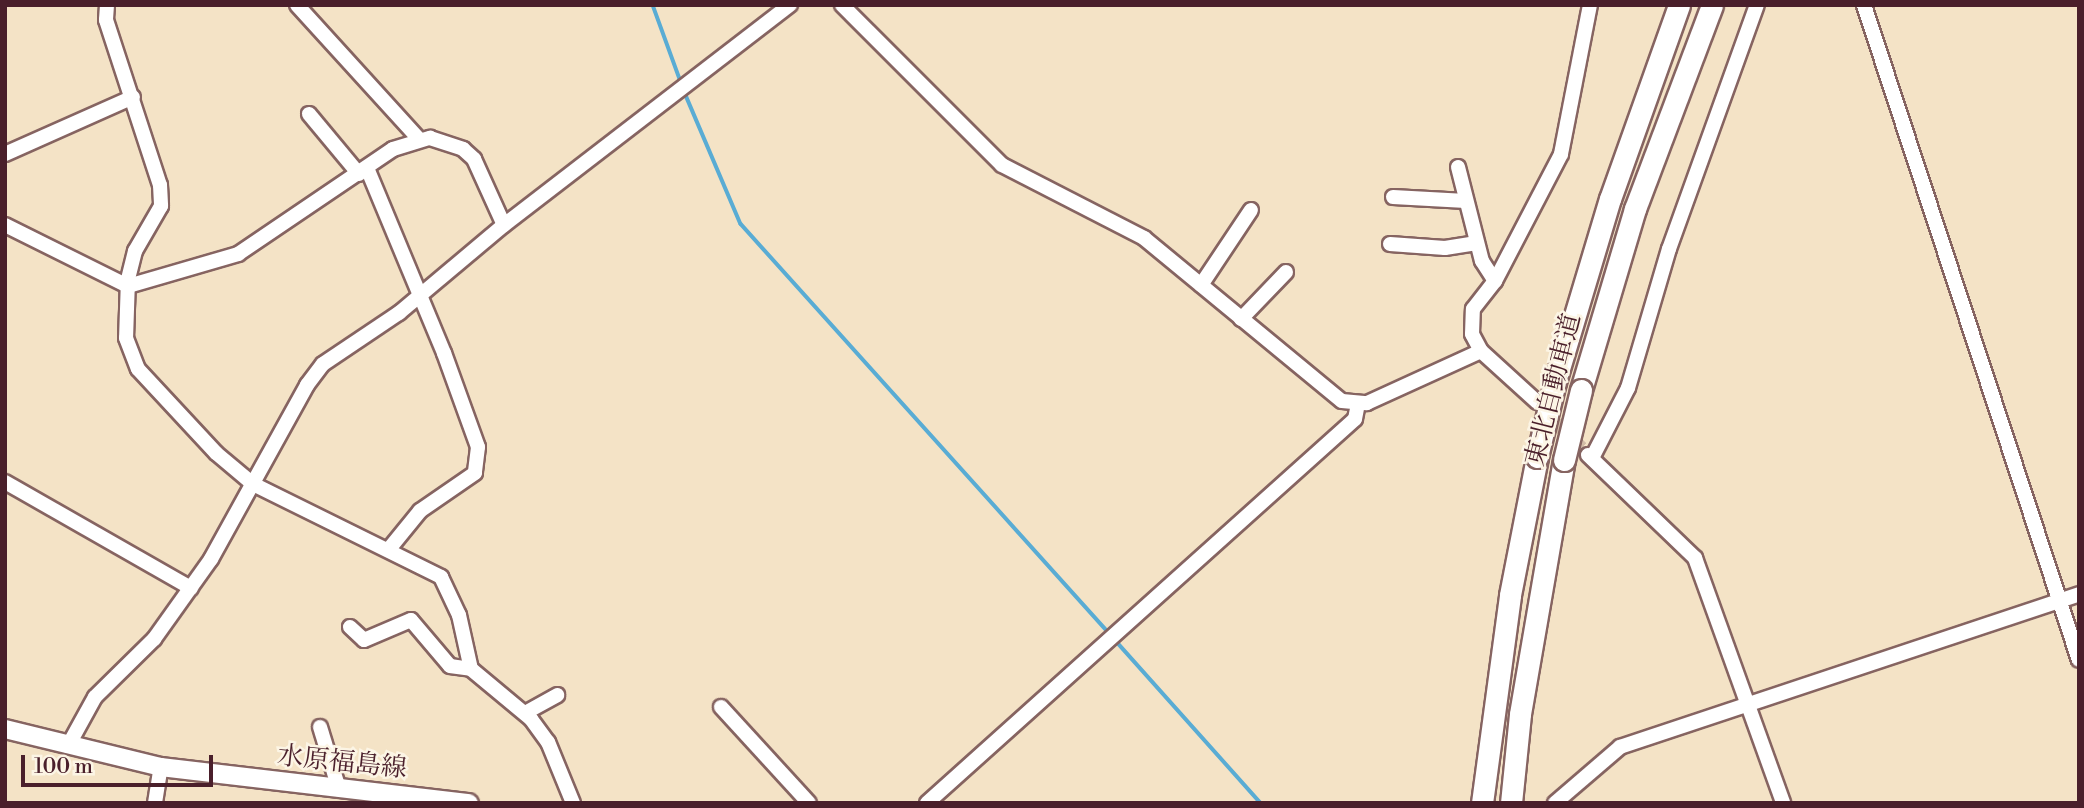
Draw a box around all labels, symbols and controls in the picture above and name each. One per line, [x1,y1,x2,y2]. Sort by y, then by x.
street label: 東北自動車道 [1520,311,1588,469]
street label: 水原福島線 [276,741,408,785]
scale bar [24,742,217,786]
text: 100 m [34,754,93,780]

